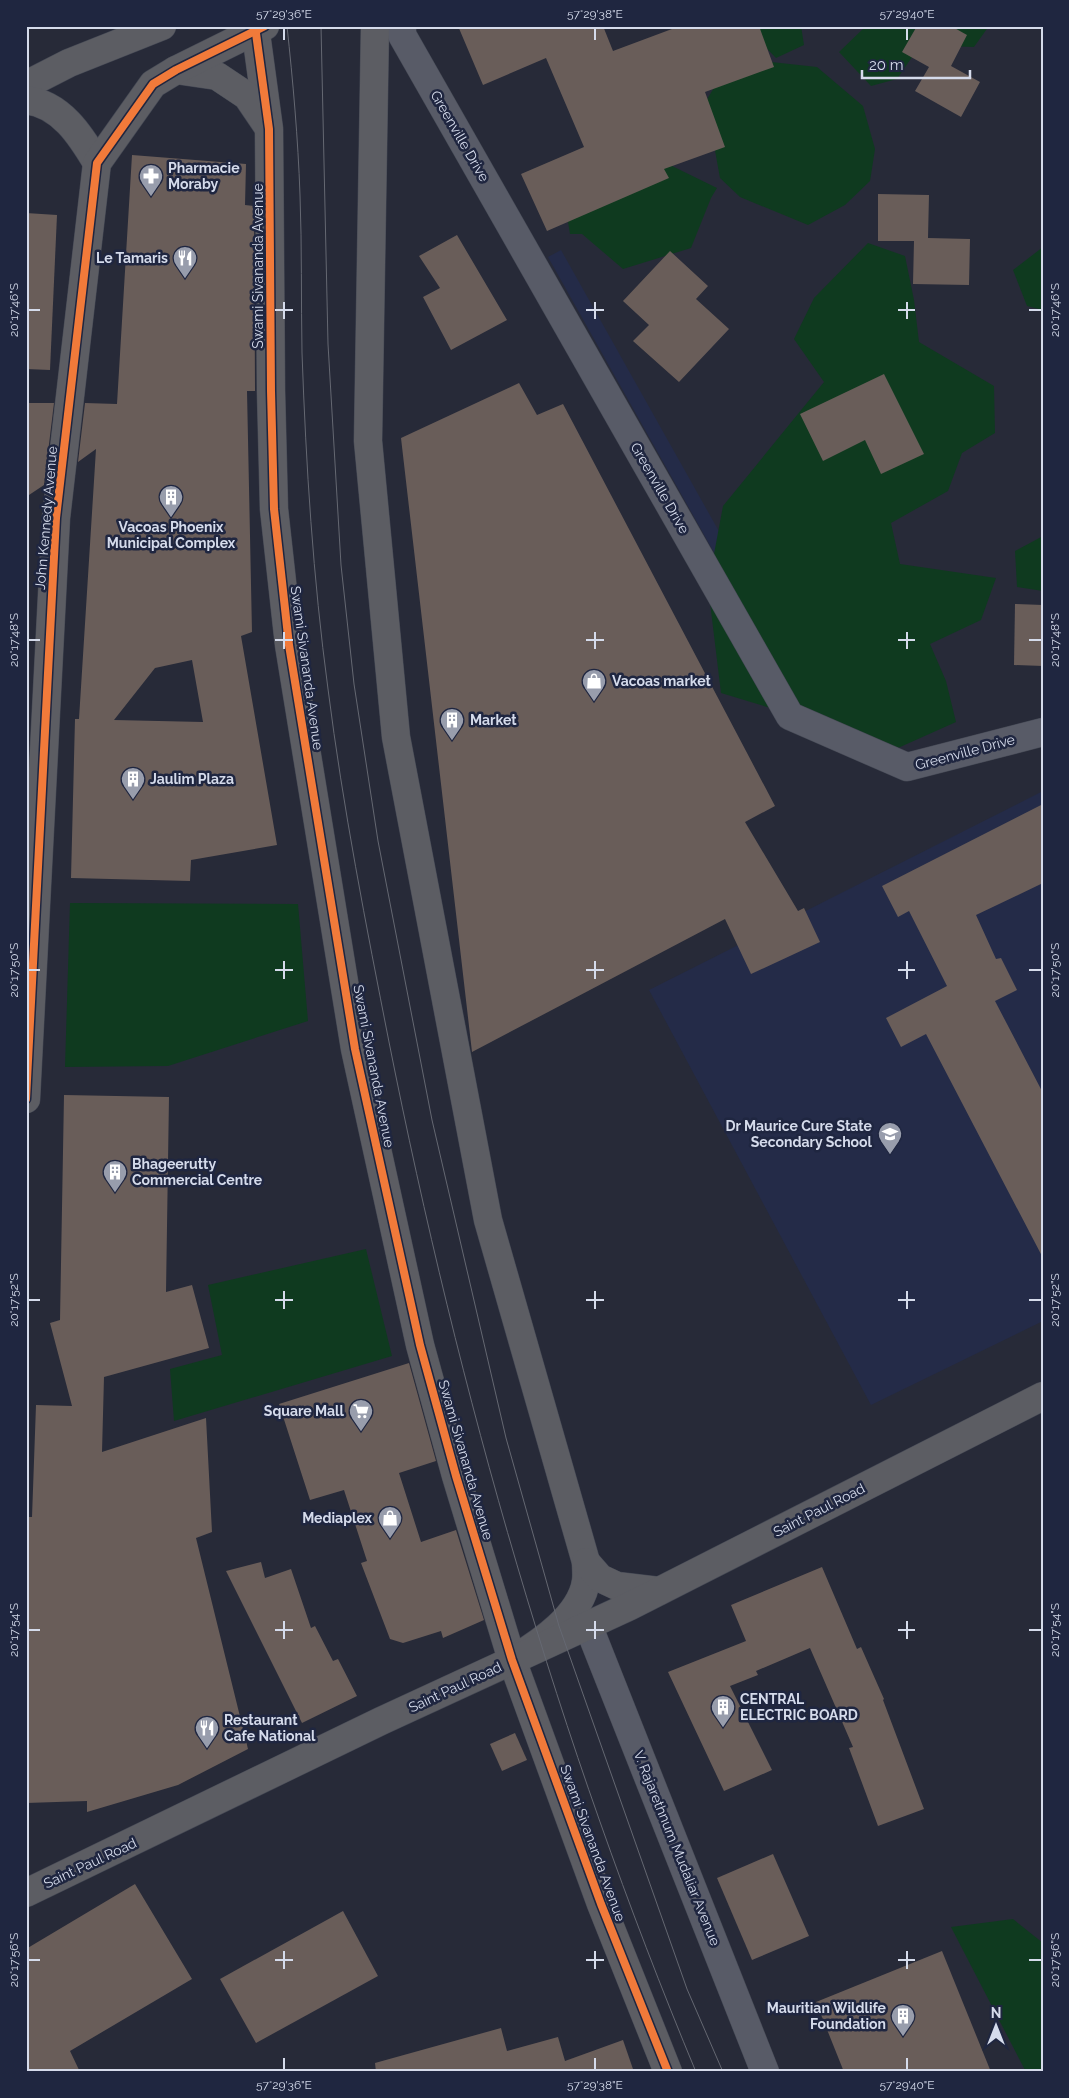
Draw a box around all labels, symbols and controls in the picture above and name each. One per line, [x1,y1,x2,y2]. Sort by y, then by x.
text: 57°29'36"E [256,7,312,21]
text: 57°29'38"E [567,7,623,21]
text: 57°29'40"E [879,7,935,21]
scale bar [862,48,969,80]
text: 20 m [869,56,904,74]
street label: Greenville Drive [427,88,493,184]
place label: Pharmacie Moraby [168,160,240,192]
pharmacy icon: Pharmacie Moraby [138,163,164,197]
street label: Swami Sivananda Avenue [250,183,266,349]
restaurant icon: Le Tamaris [172,245,198,279]
place label: Le Tamaris [96,250,168,266]
text: 20°17'46"S [7,283,21,337]
text: 20°17'46"S [1048,283,1062,337]
street label: Greenville Drive [627,440,693,536]
street label: John Kennedy Avenue [32,445,60,591]
building icon: Vacoas Phoenix Municipal Complex [158,484,184,518]
place label: Vacoas Phoenix Municipal Complex [107,519,236,551]
street label: Swami Sivananda Avenue [288,585,326,751]
text: 20°17'48"S [7,613,21,667]
text: 20°17'48"S [1048,613,1062,667]
shop icon: Vacoas market [581,668,607,702]
place label: Vacoas market [612,673,712,689]
building icon: Market [439,707,465,741]
place label: Market [470,712,517,728]
street label: Greenville Drive [913,731,1017,773]
building icon: Jaulim Plaza [120,766,146,800]
place label: Jaulim Plaza [150,771,234,787]
text: 20°17'50"S [7,943,21,997]
text: 20°17'50"S [1048,943,1062,997]
street label: Swami Sivananda Avenue [350,983,398,1149]
place label: Dr Maurice Cure State Secondary School [726,1118,873,1150]
school or university icon: Dr Maurice Cure State Secondary School [877,1121,903,1155]
place label: Bhageerutty Commercial Centre [132,1156,263,1188]
building icon: Bhageerutty Commercial Centre [102,1159,128,1193]
text: 20°17'52"S [7,1273,21,1327]
text: 20°17'52"S [1048,1273,1062,1327]
street label: Swami Sivananda Avenue [435,1378,497,1542]
supermarket icon: Square Mall [348,1398,374,1432]
place label: Square Mall [264,1403,345,1419]
street label: Saint Paul Road [771,1480,867,1540]
shop icon: Mediaplex [377,1505,403,1539]
place label: Mediaplex [302,1510,373,1526]
text: 20°17'54"S [7,1603,21,1657]
text: 20°17'54"S [1048,1603,1062,1657]
street label: Saint Paul Road [406,1658,504,1716]
place label: CENTRAL ELECTRIC BOARD [740,1691,858,1723]
building icon: CENTRAL ELECTRIC BOARD [710,1694,736,1728]
place label: Restaurant Cafe National [224,1712,316,1744]
restaurant icon: Restaurant Cafe National [194,1715,220,1749]
street label: V. Rajarethnum Mudaliar Avenue [630,1748,724,1948]
street label: Swami Sivananda Avenue [557,1762,629,1924]
street label: Saint Paul Road [41,1834,139,1892]
text: 20°17'56"S [7,1933,21,1987]
text: 20°17'56"S [1048,1933,1062,1987]
place label: Mauritian Wildlife Foundation [767,2000,887,2032]
north arrow [972,2000,1022,2050]
building icon: Mauritian Wildlife Foundation [890,2003,916,2037]
text: N [991,2005,1001,2021]
text: 57°29'36"E [256,2078,312,2092]
text: 57°29'38"E [567,2078,623,2092]
text: 57°29'40"E [879,2078,935,2092]

